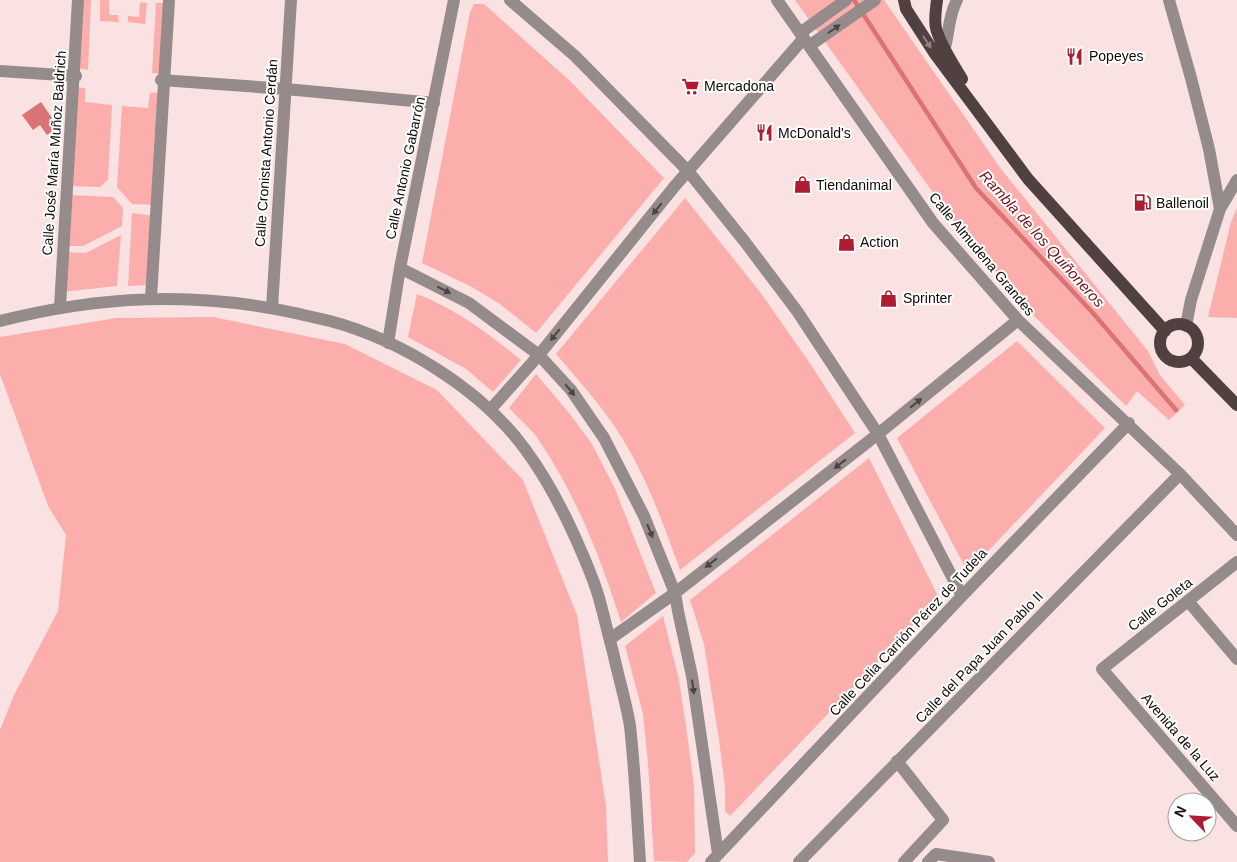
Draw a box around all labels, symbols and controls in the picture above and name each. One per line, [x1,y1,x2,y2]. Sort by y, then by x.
one-way arrow [827,24,841,34]
one-way arrow [923,35,932,49]
restaurant icon: Popeyes [1065,46,1085,66]
place label: Popeyes [1089,48,1143,64]
street label: Calle José María Muñoz Baldrich [39,50,69,256]
street label: Calle Cronista Antonio Cerdán [251,58,281,248]
supermarket icon: Mercadona [680,76,700,96]
place label: Mercadona [704,78,774,94]
street label: Calle Antonio Gabarrón [382,95,428,241]
restaurant icon: McDonald's [754,123,774,143]
place label: McDonald's [778,125,851,141]
water label: Rambla de los Quiñoneros [977,167,1108,311]
shop icon: Tiendanimal [792,175,812,195]
place label: Tiendanimal [816,177,892,193]
street label: Calle Almudena Grandes [926,189,1038,319]
fuel station icon: Ballenoil [1132,193,1152,213]
place label: Ballenoil [1156,195,1209,211]
one-way arrow [651,202,662,215]
shop icon: Action [836,232,856,252]
place label: Action [860,234,899,250]
one-way arrow [436,286,451,294]
shop icon: Sprinter [879,288,899,308]
place label: Sprinter [903,290,952,306]
one-way arrow [549,329,560,342]
one-way arrow [565,383,576,396]
one-way arrow [909,397,922,408]
one-way arrow [833,458,846,469]
one-way arrow [646,524,654,538]
street label: Calle Celia Carrión Pérez de Tudela [826,545,990,719]
one-way arrow [705,558,718,569]
street label: Calle Goleta [1125,574,1195,634]
street label: Calle del Papa Juan Pablo II [912,588,1046,726]
one-way arrow [690,679,698,695]
street label: Avenida de la Luz [1139,690,1223,784]
north arrow [1167,792,1217,842]
text: N [1171,804,1190,819]

